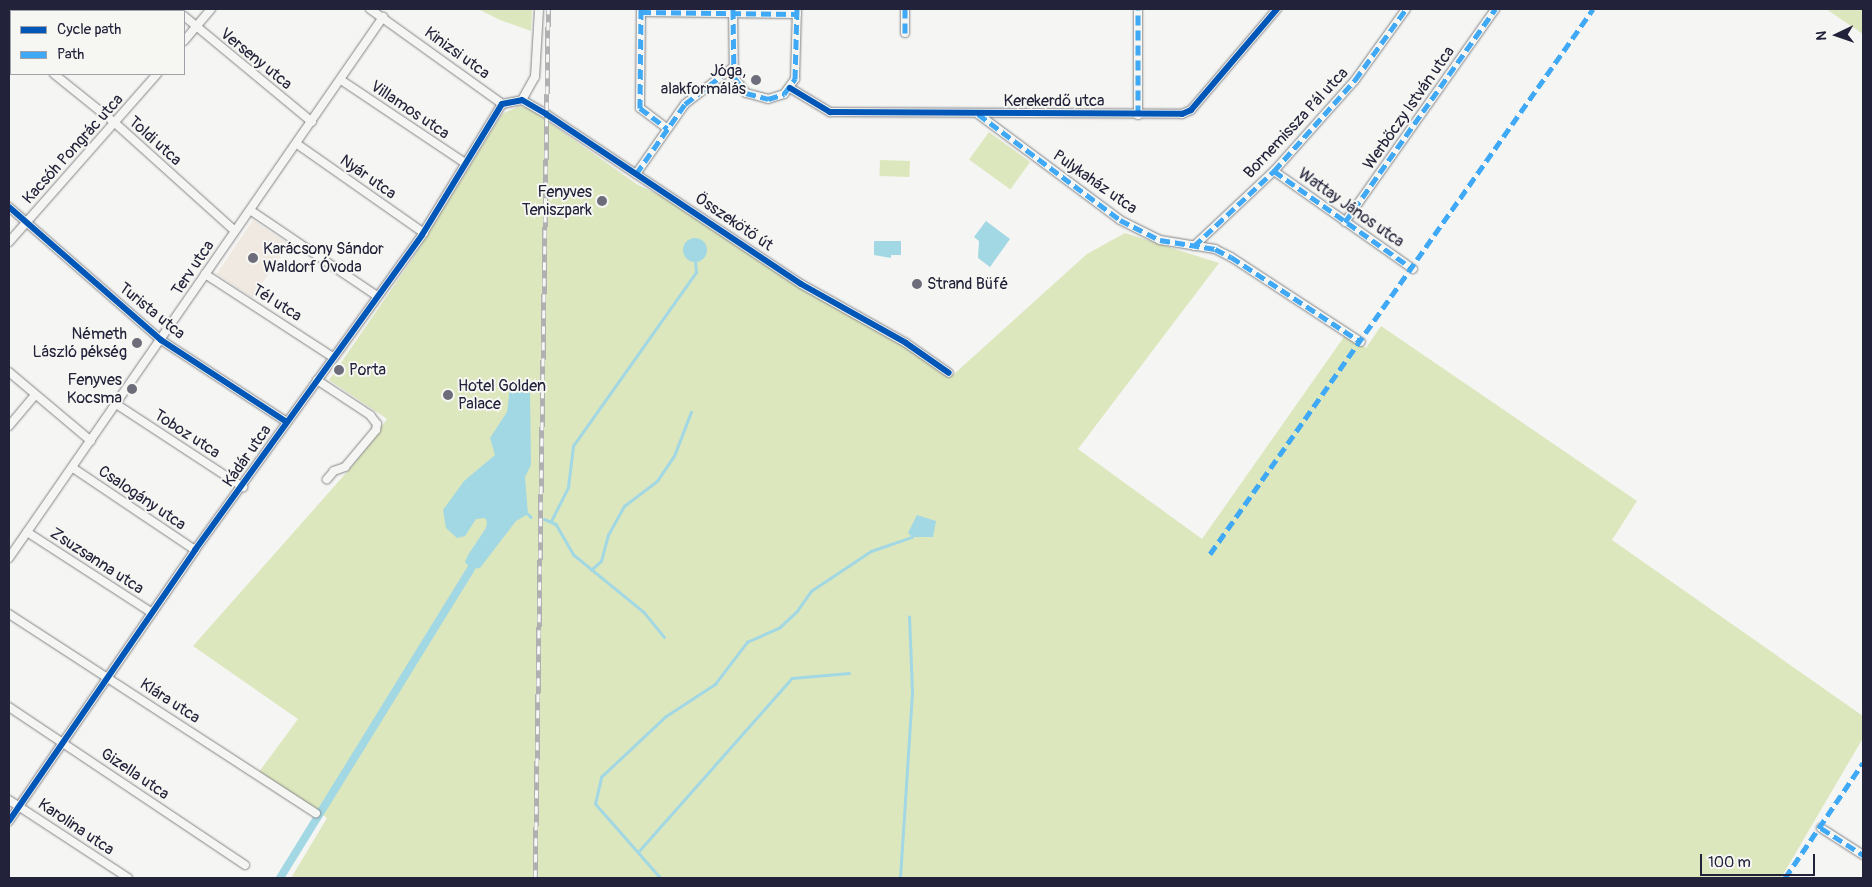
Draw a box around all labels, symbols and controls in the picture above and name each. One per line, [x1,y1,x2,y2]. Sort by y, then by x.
legend [10,10,185,75]
north arrow [1812,10,1862,60]
text: Cycle path [57,20,121,39]
street label: Kinizsi utca [421,23,493,83]
street label: Verseny utca [216,24,296,94]
text: N [1813,31,1830,41]
street label: Werbőczy István utca [1359,43,1459,173]
text: Path [57,45,84,64]
place label: Jóga, alakformálás [661,61,746,99]
street label: Bornemissza Pál utca [1240,64,1352,182]
marker: Jóga, alakformálás [750,74,762,86]
street label: Villamos utca [367,77,453,143]
street label: Kacsóh Pongrác utca [19,90,127,208]
street label: Kerekerdő utca [1004,91,1104,111]
street label: Toldi utca [125,112,185,170]
street label: Pulykaház utca [1049,146,1141,218]
street label: Nyár utca [336,151,400,203]
street label: Wattay János utca [1294,164,1408,252]
place label: Fenyves Teniszpark [522,182,592,220]
street label: Összekötő út [691,189,777,255]
marker: Fenyves Teniszpark [596,195,608,207]
street label: Terv utca [168,237,218,299]
place label: Karácsony Sándor Waldorf Óvoda [263,239,384,277]
marker: Karácsony Sándor Waldorf Óvoda [247,252,259,264]
place label: Strand Büfé [927,274,1008,294]
street label: Turista utca [115,278,189,344]
marker: Strand Büfé [911,278,923,290]
street label: Tél utca [249,280,305,326]
place label: Németh László pékség [33,324,127,362]
marker: Németh László pékség [131,337,143,349]
place label: Porta [349,360,386,380]
marker: Porta [333,364,345,376]
place label: Fenyves Kocsma [67,370,122,408]
place label: Hotel Golden Palace [458,376,546,414]
marker: Fenyves Kocsma [126,383,138,395]
marker: Hotel Golden Palace [442,389,454,401]
street label: Toboz utca [150,406,224,462]
street label: Kádár utca [219,421,275,491]
street label: Csalogány utca [95,462,189,534]
street label: Zsuzsanna utca [47,524,147,598]
street label: Klára utca [136,675,204,727]
street label: Gizella utca [97,744,173,804]
street label: Karolina utca [34,795,118,859]
scale bar [1702,844,1817,876]
text: 100 m [1708,853,1751,872]

